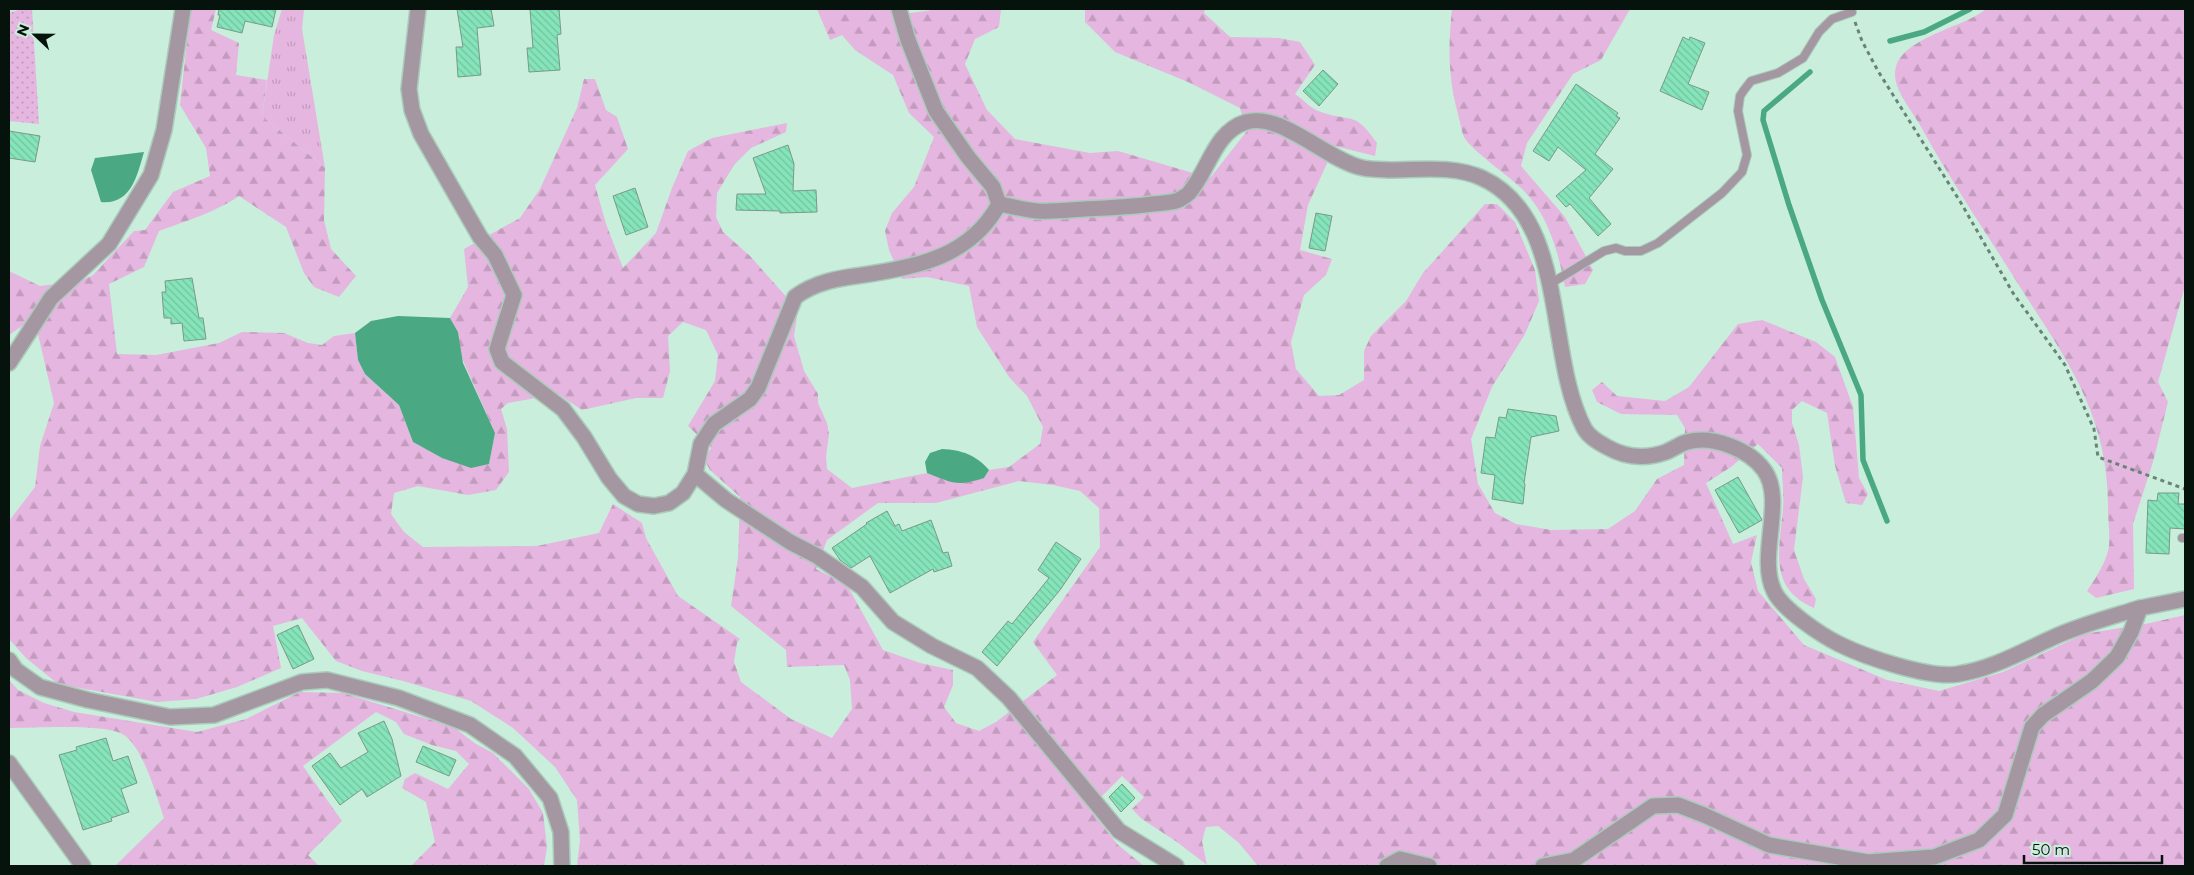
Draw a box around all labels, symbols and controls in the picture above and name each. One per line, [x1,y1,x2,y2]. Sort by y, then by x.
north arrow [10,10,60,60]
text: N [12,22,33,39]
scale bar [2024,832,2162,864]
text: 50 m [2032,840,2070,859]

